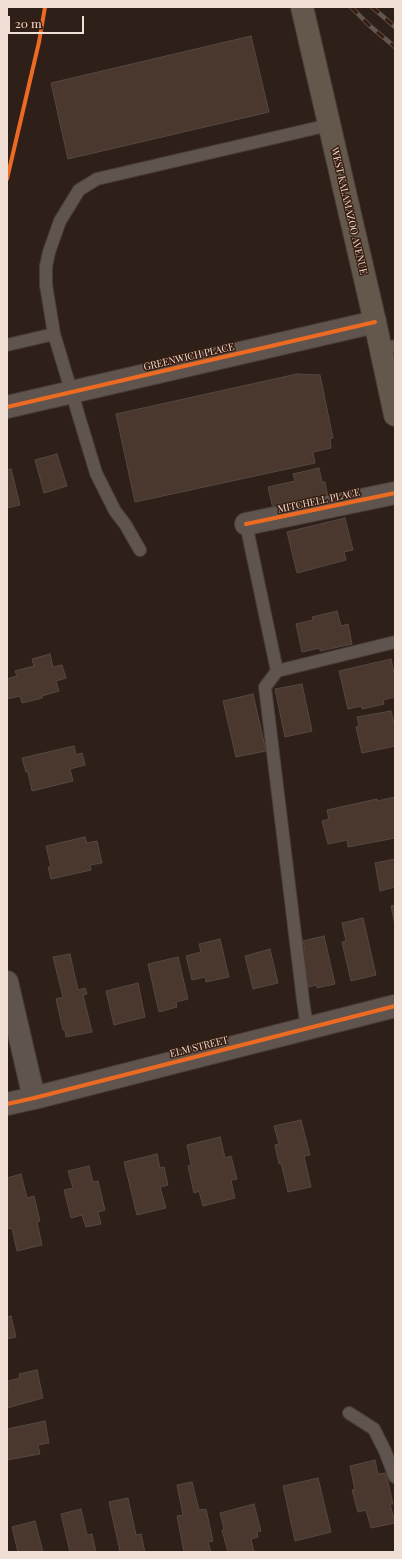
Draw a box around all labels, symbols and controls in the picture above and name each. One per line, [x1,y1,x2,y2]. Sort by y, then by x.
scale bar [10,8,86,34]
text: 20 m [15,15,42,31]
street label: WEST KALAMAZOO AVENUE [328,146,370,276]
street label: GREENWICH PLACE [142,341,236,373]
street label: MITCHELL PLACE [277,486,361,516]
street label: ELM STREET [169,1034,229,1060]

